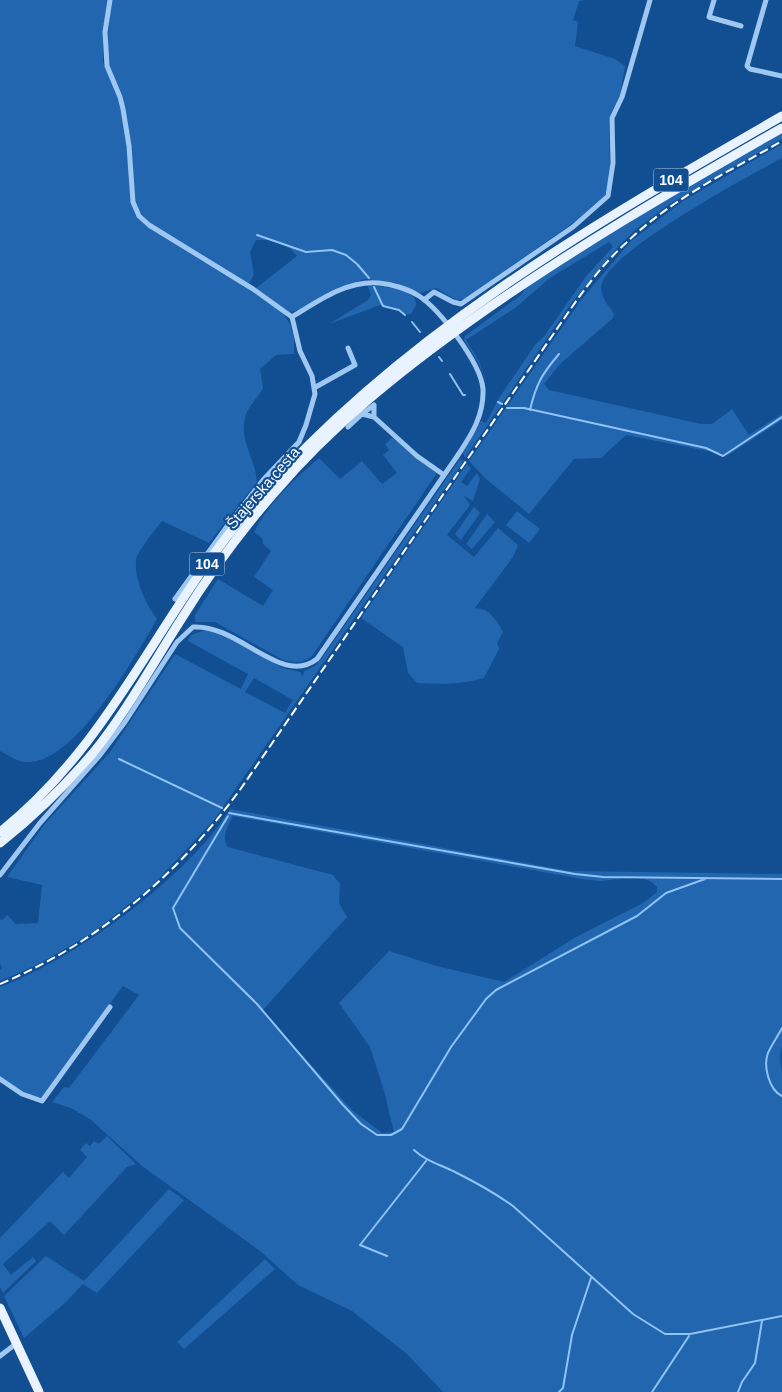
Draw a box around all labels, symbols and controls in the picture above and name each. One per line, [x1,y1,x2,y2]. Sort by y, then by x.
road number: 104 [654,168,688,192]
street label: Štajerska cesta [223,443,303,532]
road number: 104 [190,552,224,576]

